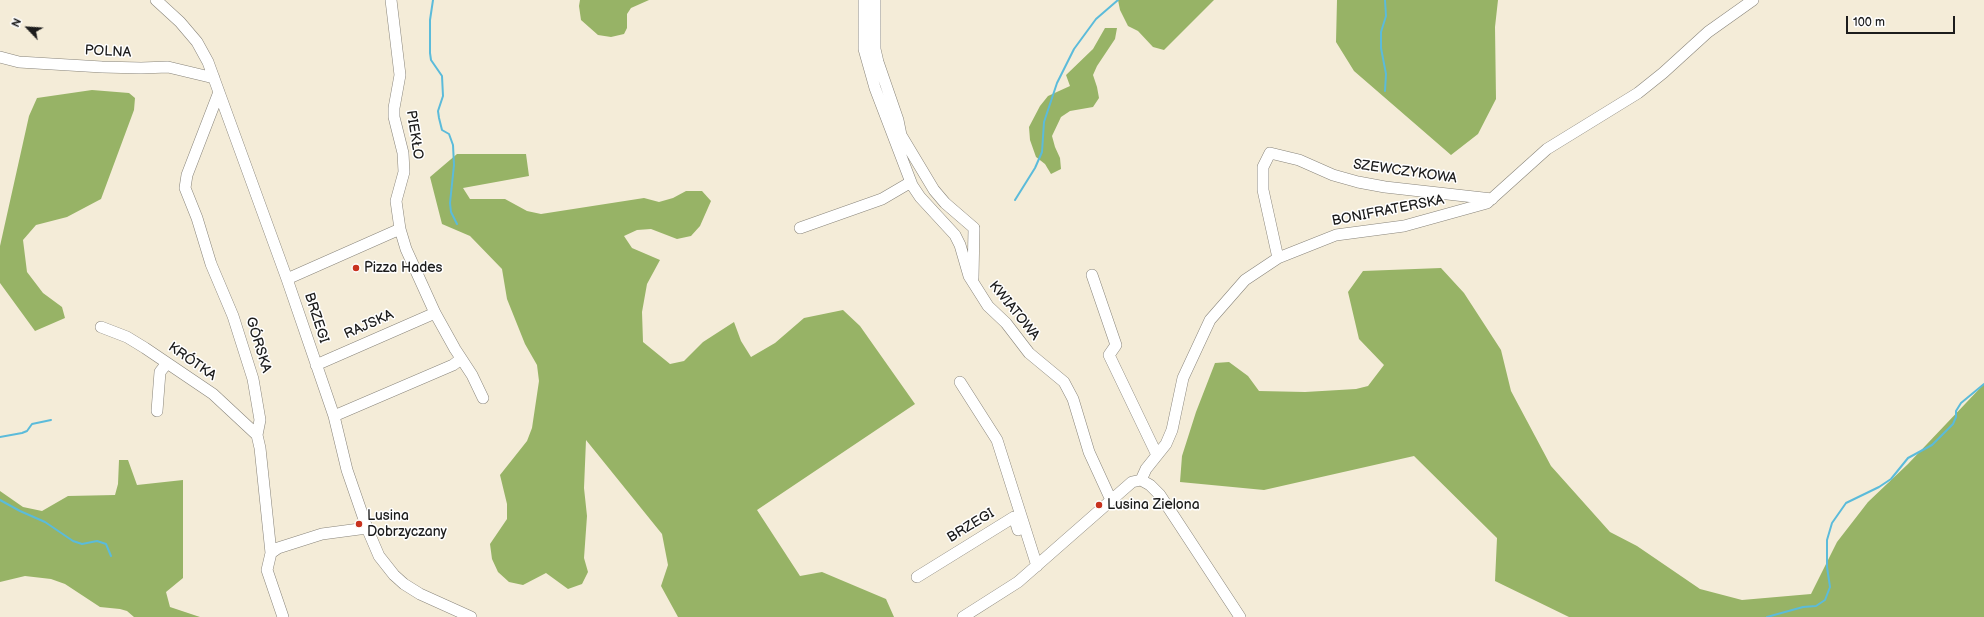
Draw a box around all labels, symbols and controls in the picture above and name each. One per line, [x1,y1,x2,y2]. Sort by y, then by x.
north arrow [8,8,48,48]
scale bar [1848,8,1957,34]
text: 100 m [1853,15,1885,30]
text: N [9,16,24,29]
street label: POLNA [84,42,132,62]
street label: PIEKŁO [402,109,426,161]
street label: SZEWCZYKOWA [1352,156,1458,188]
street label: BONIFRATERSKA [1330,192,1446,230]
place label: Pizza Hades [364,260,442,276]
marker: Pizza Hades [351,263,361,273]
street label: KWIATOWA [985,278,1043,344]
street label: BRZEGI [300,291,332,345]
street label: RAJSKA [342,307,396,343]
street label: GÓRSKA [242,315,274,375]
street label: KRÓTKA [165,339,219,385]
place label: Lusina Zielona [1107,497,1200,513]
marker: Lusina Zielona [1094,500,1104,510]
street label: BRZEGI [944,505,998,547]
place label: Lusina Dobrzyczany [367,508,447,540]
marker: Lusina Dobrzyczany [354,519,364,529]

